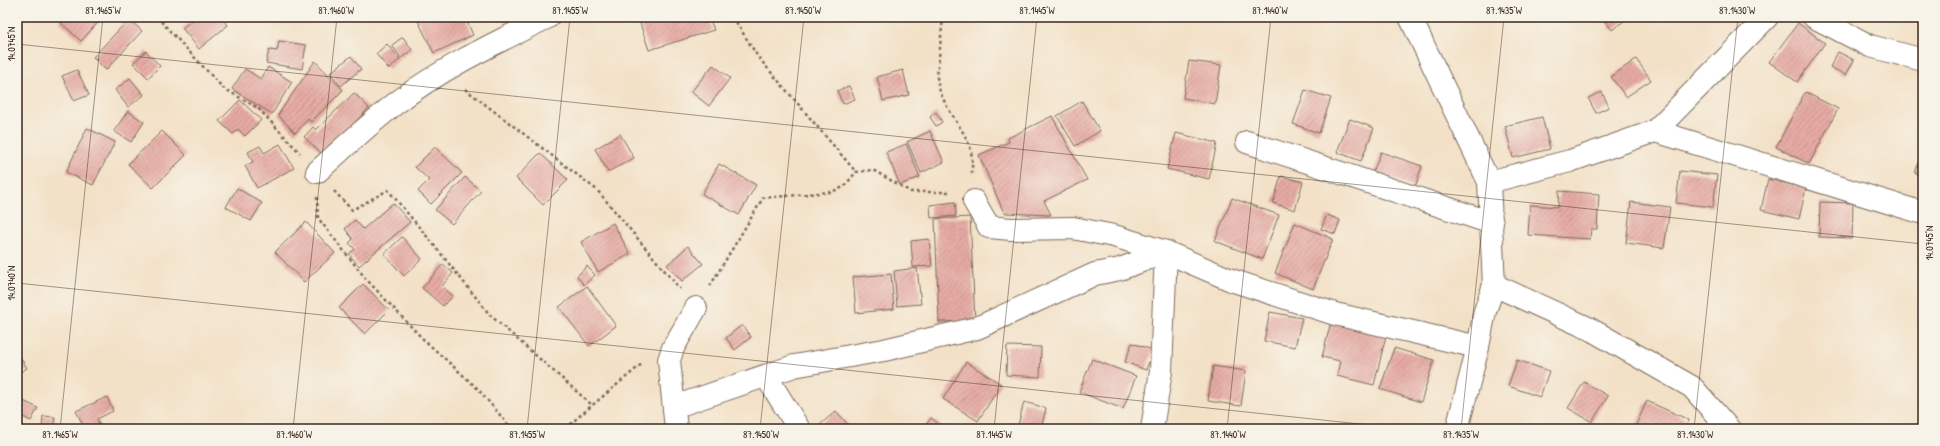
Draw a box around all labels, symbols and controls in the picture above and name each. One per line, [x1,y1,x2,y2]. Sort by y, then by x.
text: 87.1465°W [85,4,122,17]
text: 87.1460°W [318,4,355,17]
text: 87.1455°W [552,4,589,17]
text: 87.1450°W [785,4,822,17]
text: 87.1445°W [1019,4,1055,17]
text: 87.1440°W [1252,4,1289,17]
text: 87.1435°W [1486,4,1523,17]
text: 87.1430°W [1719,4,1756,17]
text: 14.0745°N [5,27,18,61]
text: 14.0745°N [1923,226,1936,260]
text: 14.0740°N [5,266,18,300]
text: 87.1465°W [42,428,79,441]
text: 87.1460°W [276,428,313,441]
text: 87.1455°W [509,428,546,441]
text: 87.1450°W [743,428,780,441]
text: 87.1445°W [976,428,1012,441]
text: 87.1440°W [1210,428,1247,441]
text: 87.1435°W [1443,428,1480,441]
text: 87.1430°W [1677,428,1714,441]

